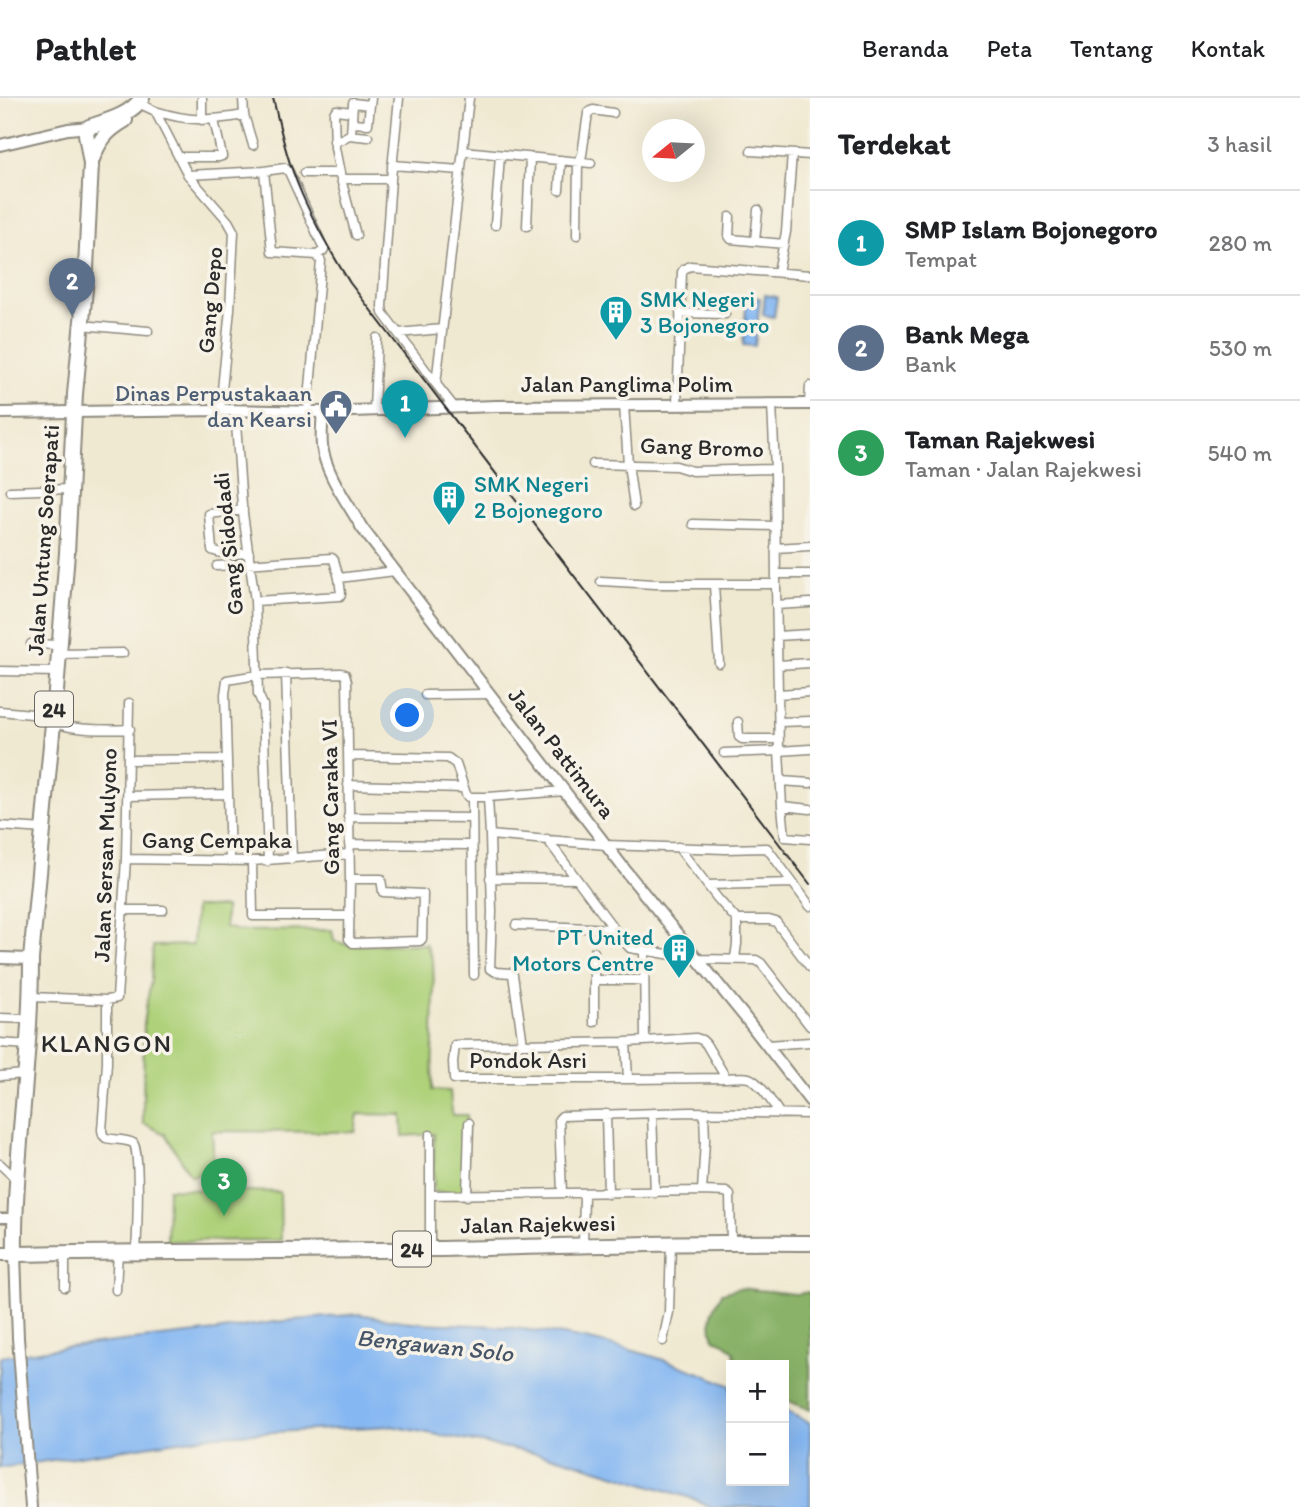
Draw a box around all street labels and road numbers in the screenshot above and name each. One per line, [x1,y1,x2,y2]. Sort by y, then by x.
street label: Gang Depo [191,245,229,355]
street label: Jalan Panglima Polim [521,370,733,398]
street label: Jalan Untung Soerapati [21,424,65,656]
street label: Gang Bromo [640,431,764,463]
street label: Gang Sidodadi [207,471,249,617]
street label: Jalan Pattimura [502,682,622,824]
road number: 24 [35,692,73,726]
street label: Gang Caraka VI [315,719,345,875]
street label: Jalan Sersan Mulyono [87,747,123,963]
street label: Gang Cempaka [142,826,292,854]
street label: Pondok Asri [469,1046,587,1074]
street label: Jalan Rajekwesi [460,1209,616,1239]
road number: 24 [393,1232,431,1266]

